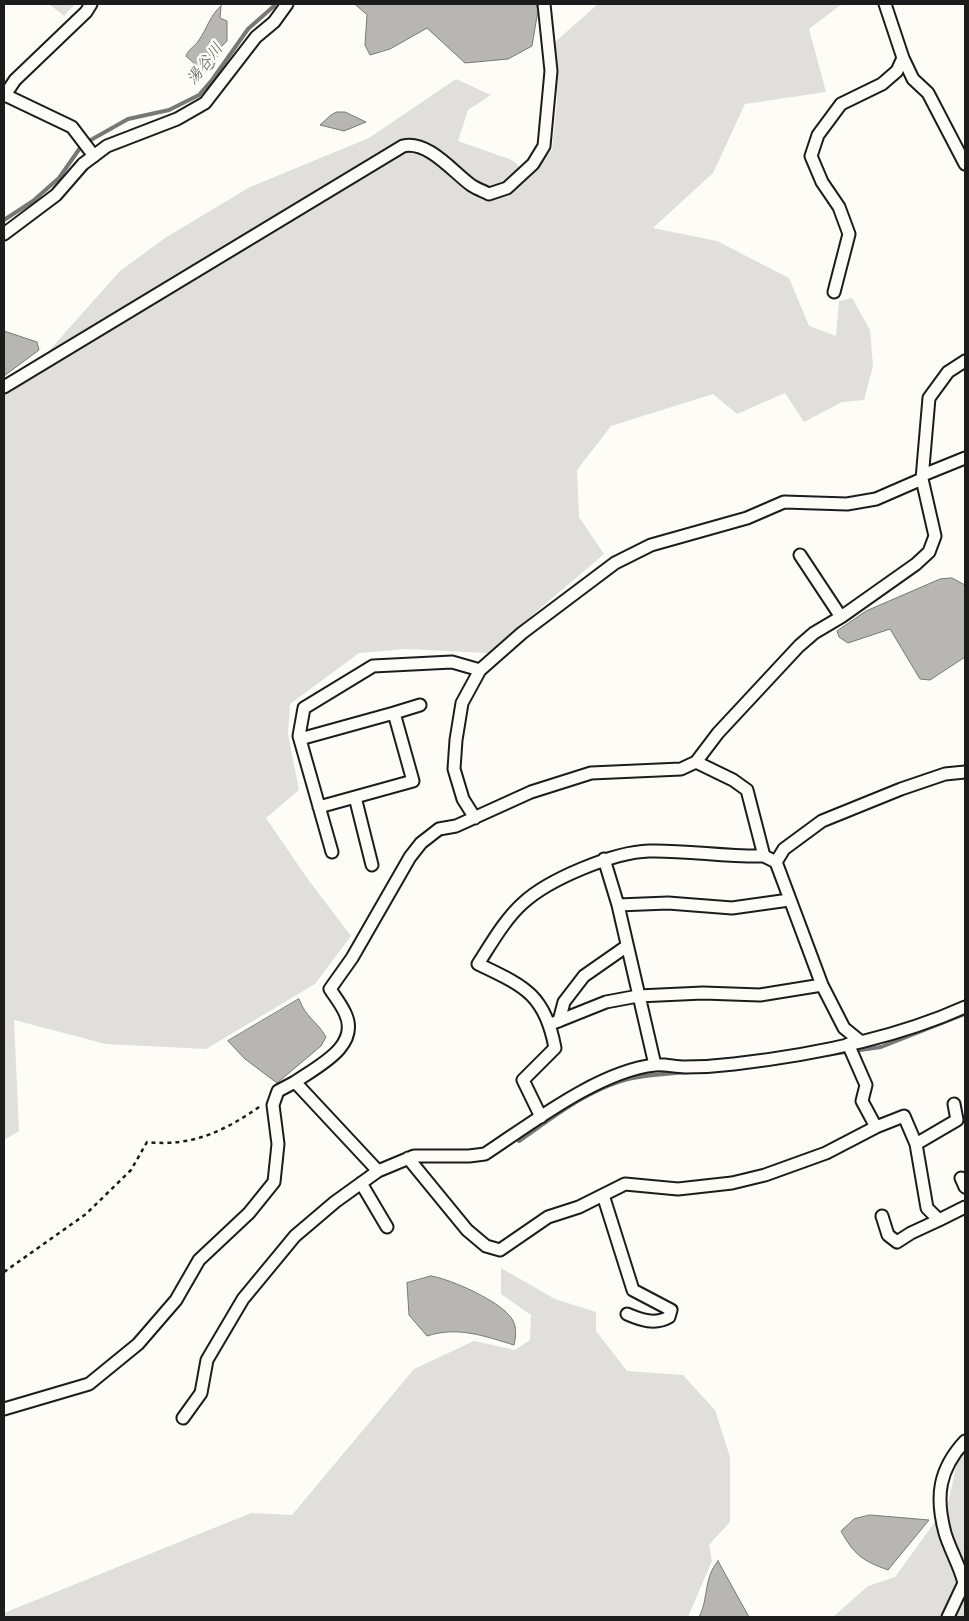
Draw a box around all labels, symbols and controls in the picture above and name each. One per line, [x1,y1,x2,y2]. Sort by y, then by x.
water label: 湯谷川 [183,39,227,89]

